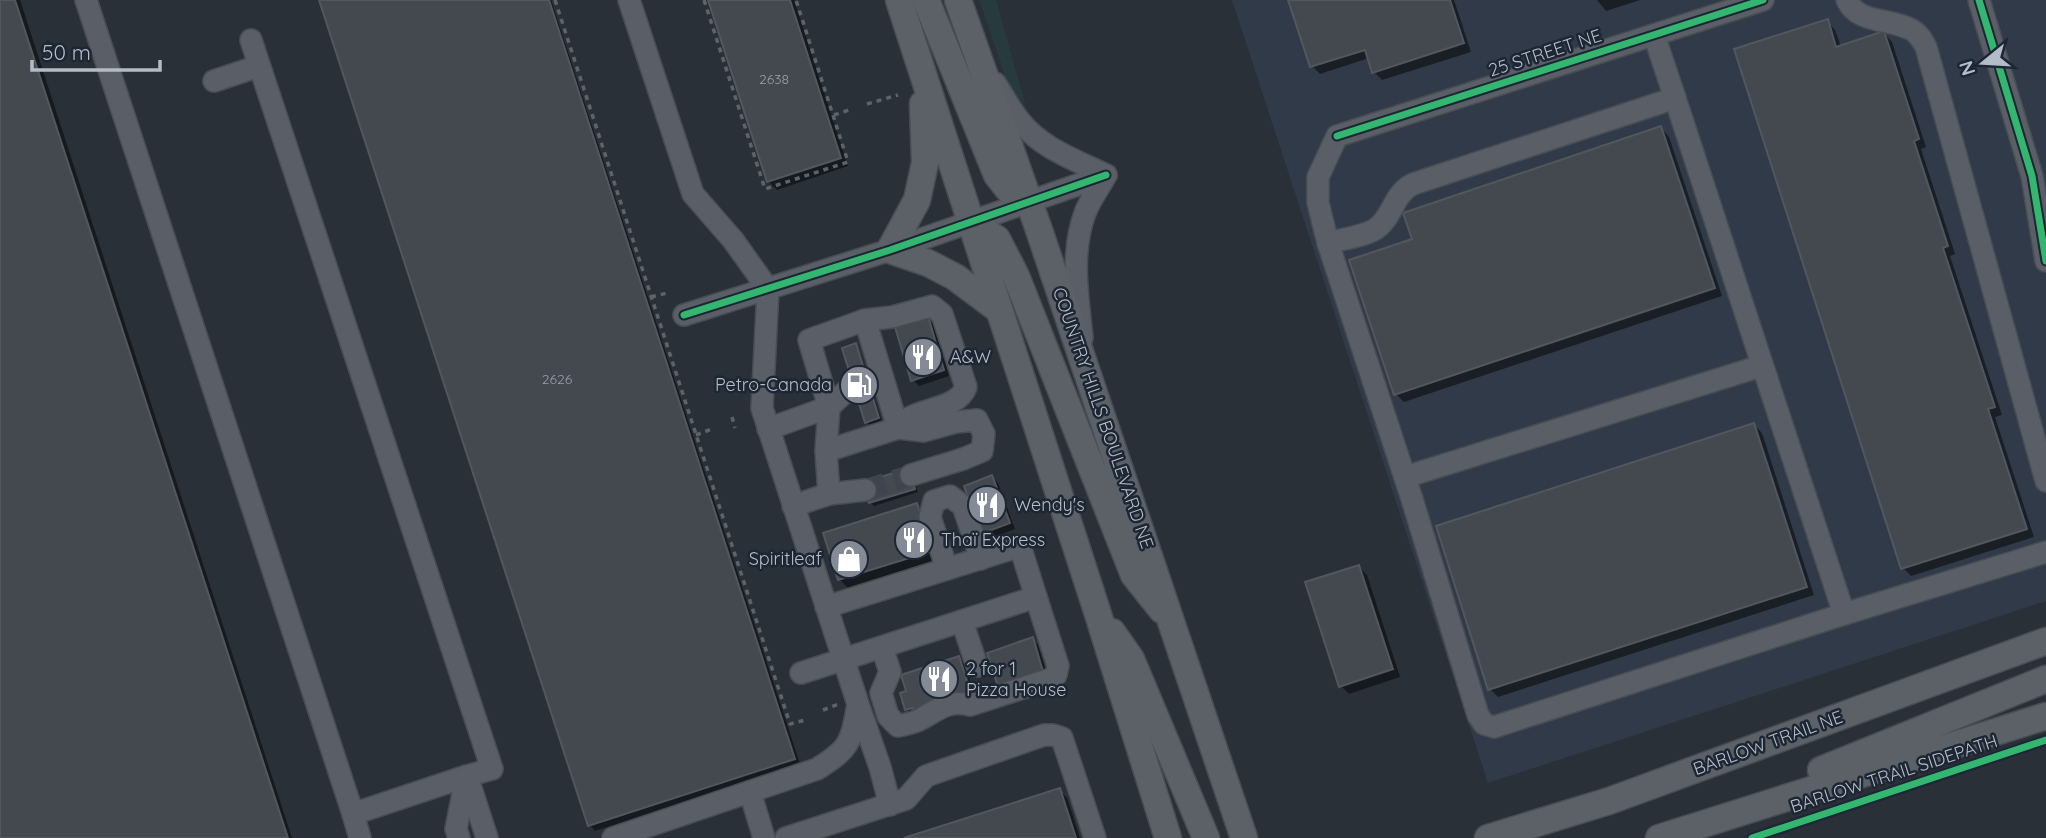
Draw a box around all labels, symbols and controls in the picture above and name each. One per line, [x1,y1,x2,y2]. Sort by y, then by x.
street label: 25 STREET NE [1486,23,1604,82]
scale bar [32,28,159,72]
north arrow [1948,28,2018,98]
text: 50 m [42,39,91,65]
text: N [1953,58,1980,79]
house number: 2638 [759,70,789,88]
street label: COUNTRY HILLS BOULEVARD NE [1048,284,1159,552]
restaurant icon: A&W [902,336,944,378]
place label: A&W [950,345,991,368]
fuel station icon: Petro-Canada [838,364,880,406]
house number: 2626 [542,370,573,388]
place label: Petro-Canada [715,373,832,396]
restaurant icon: Wendy's [966,484,1008,526]
place label: Wendy's [1014,493,1085,516]
restaurant icon: Thaï Express [893,519,935,561]
place label: Thaï Express [941,528,1045,551]
shop icon: Spiritleaf [828,538,870,580]
place label: Spiritleaf [749,547,823,570]
place label: 2 for 1 Pizza House [966,657,1066,701]
restaurant icon: 2 for 1 Pizza House [918,658,960,700]
street label: BARLOW TRAIL NE [1690,705,1846,780]
street label: BARLOW TRAIL SIDEPATH [1787,729,2000,818]

